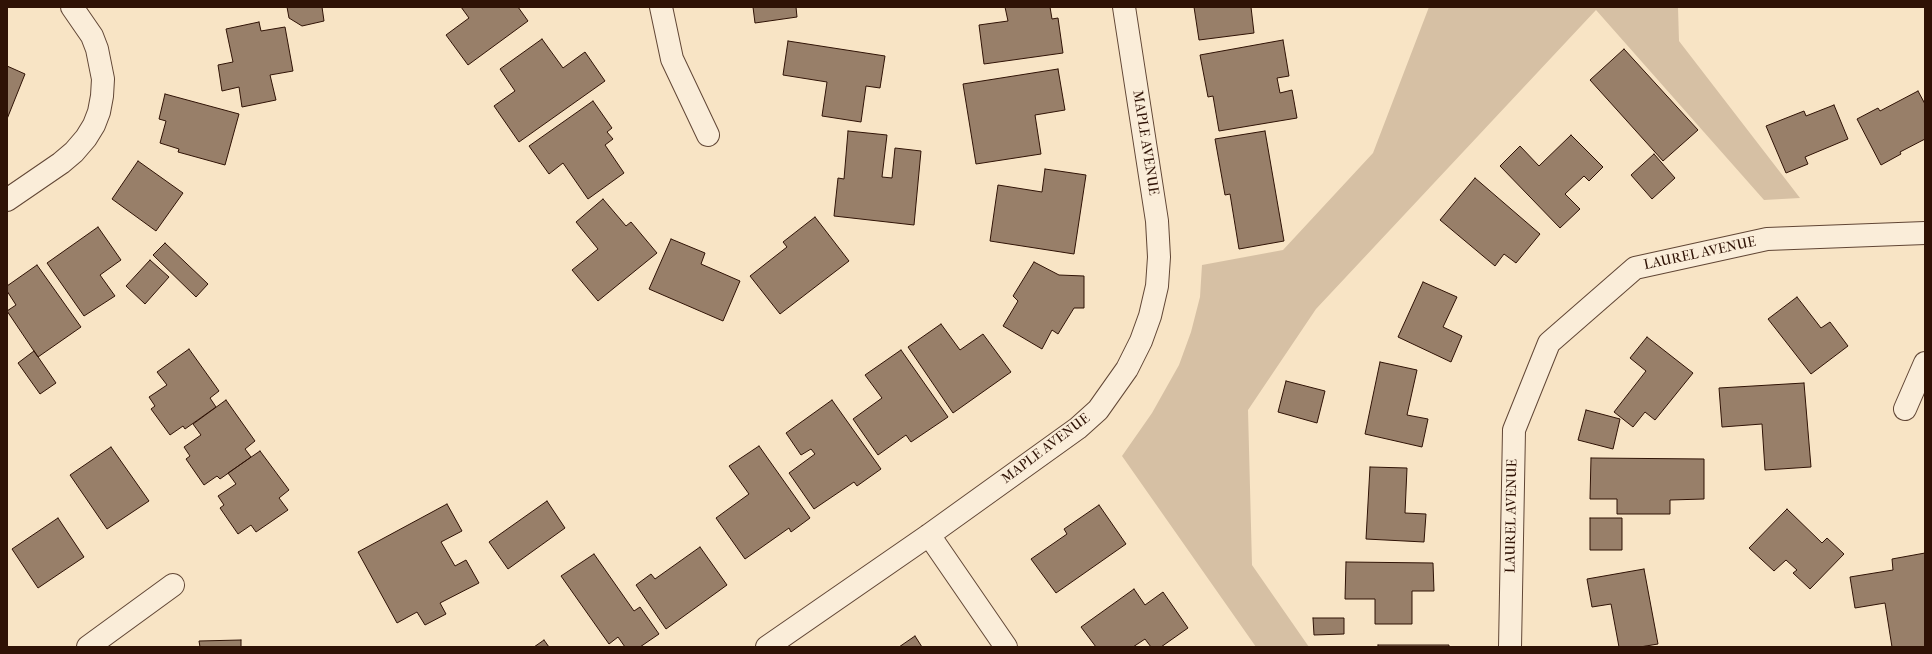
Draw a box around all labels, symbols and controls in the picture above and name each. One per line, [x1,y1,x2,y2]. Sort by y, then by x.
street label: MAPLE AVENUE [1128,89,1162,197]
street label: LAUREL AVENUE [1642,234,1758,274]
street label: MAPLE AVENUE [999,410,1093,488]
street label: LAUREL AVENUE [1503,459,1521,573]

